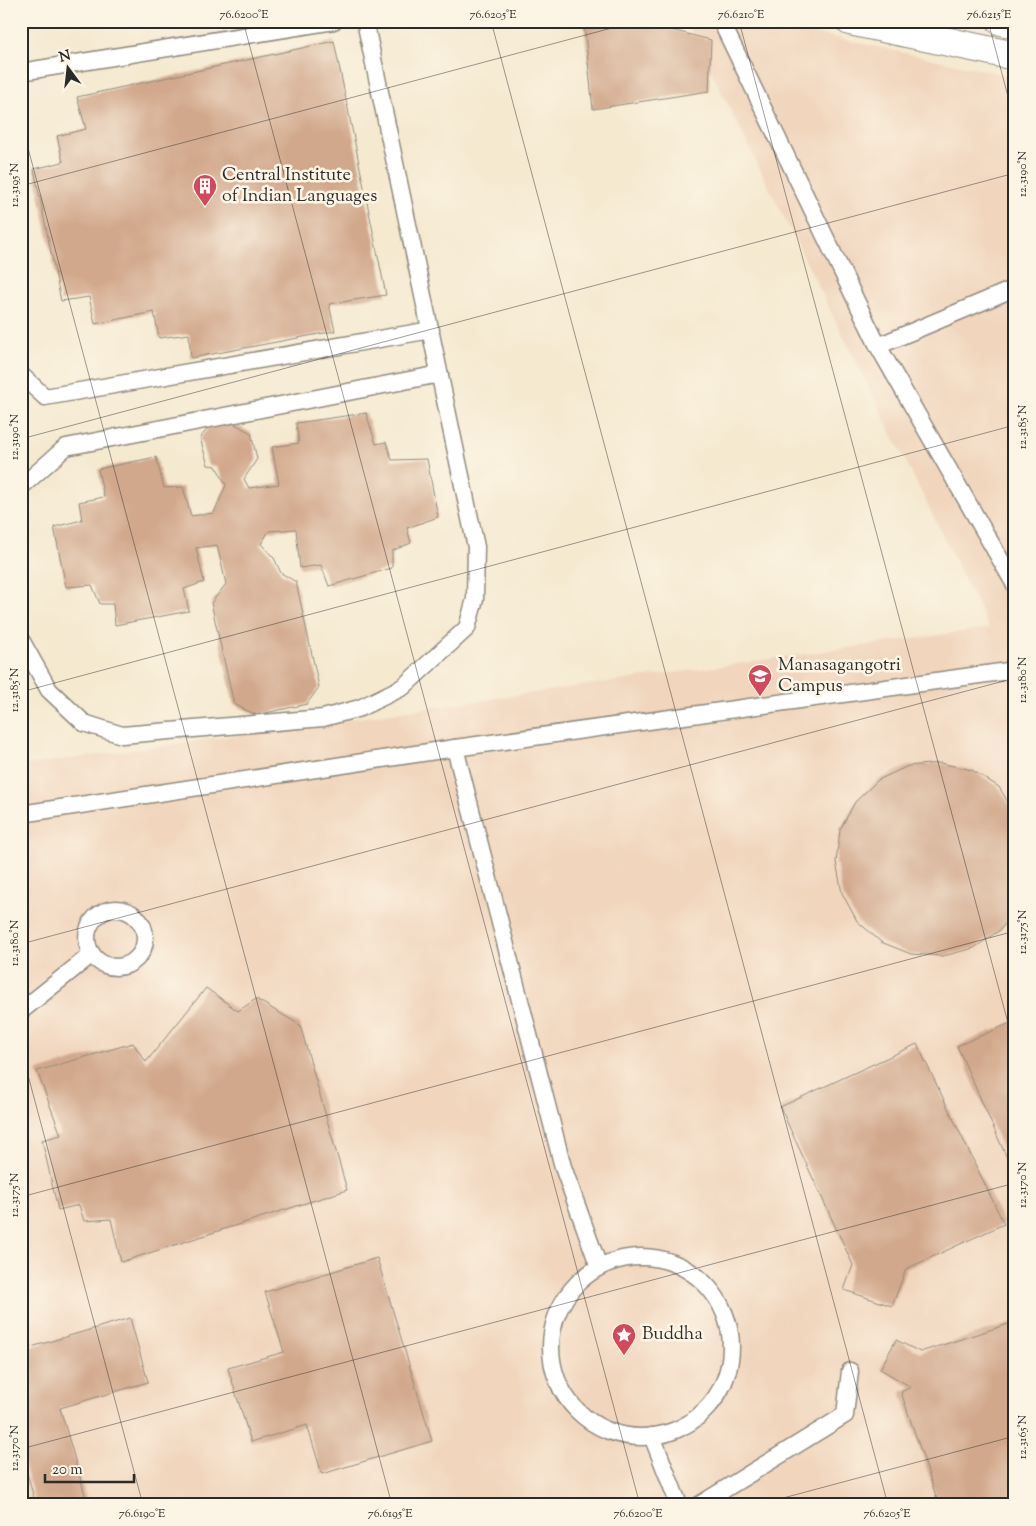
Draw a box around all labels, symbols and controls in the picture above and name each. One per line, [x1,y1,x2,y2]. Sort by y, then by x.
text: 76.6200°E [220,6,269,24]
text: 76.6205°E [470,6,517,24]
text: 76.6210°E [718,6,765,24]
text: 76.6215°E [967,6,1012,24]
north arrow [42,42,92,92]
text: N [57,46,73,68]
text: 12.3190°N [1014,151,1032,197]
text: 12.3195°N [6,162,24,207]
place label: Central Institute of Indian Languages [222,163,377,210]
building icon: Central Institute of Indian Languages [192,173,218,207]
text: 12.3185°N [1014,404,1032,449]
text: 12.3190°N [6,414,24,460]
place label: Manasagangotri Campus [778,653,901,700]
text: 12.3180°N [1014,656,1032,703]
school or university icon: Manasagangotri Campus [747,663,773,697]
text: 12.3185°N [6,667,24,712]
text: 12.3175°N [1014,909,1032,954]
text: 12.3180°N [6,919,24,966]
text: 12.3170°N [1014,1161,1032,1208]
text: 12.3175°N [6,1172,24,1217]
place icon: Buddha [611,1322,637,1356]
place label: Buddha [642,1322,703,1348]
text: 12.3165°N [1014,1414,1032,1459]
text: 12.3170°N [6,1424,24,1471]
scale bar [45,1451,134,1483]
text: 20 m [52,1460,83,1481]
text: 76.6190°E [119,1505,166,1523]
text: 76.6195°E [368,1505,413,1523]
text: 76.6200°E [614,1505,663,1523]
text: 76.6205°E [864,1505,911,1523]

